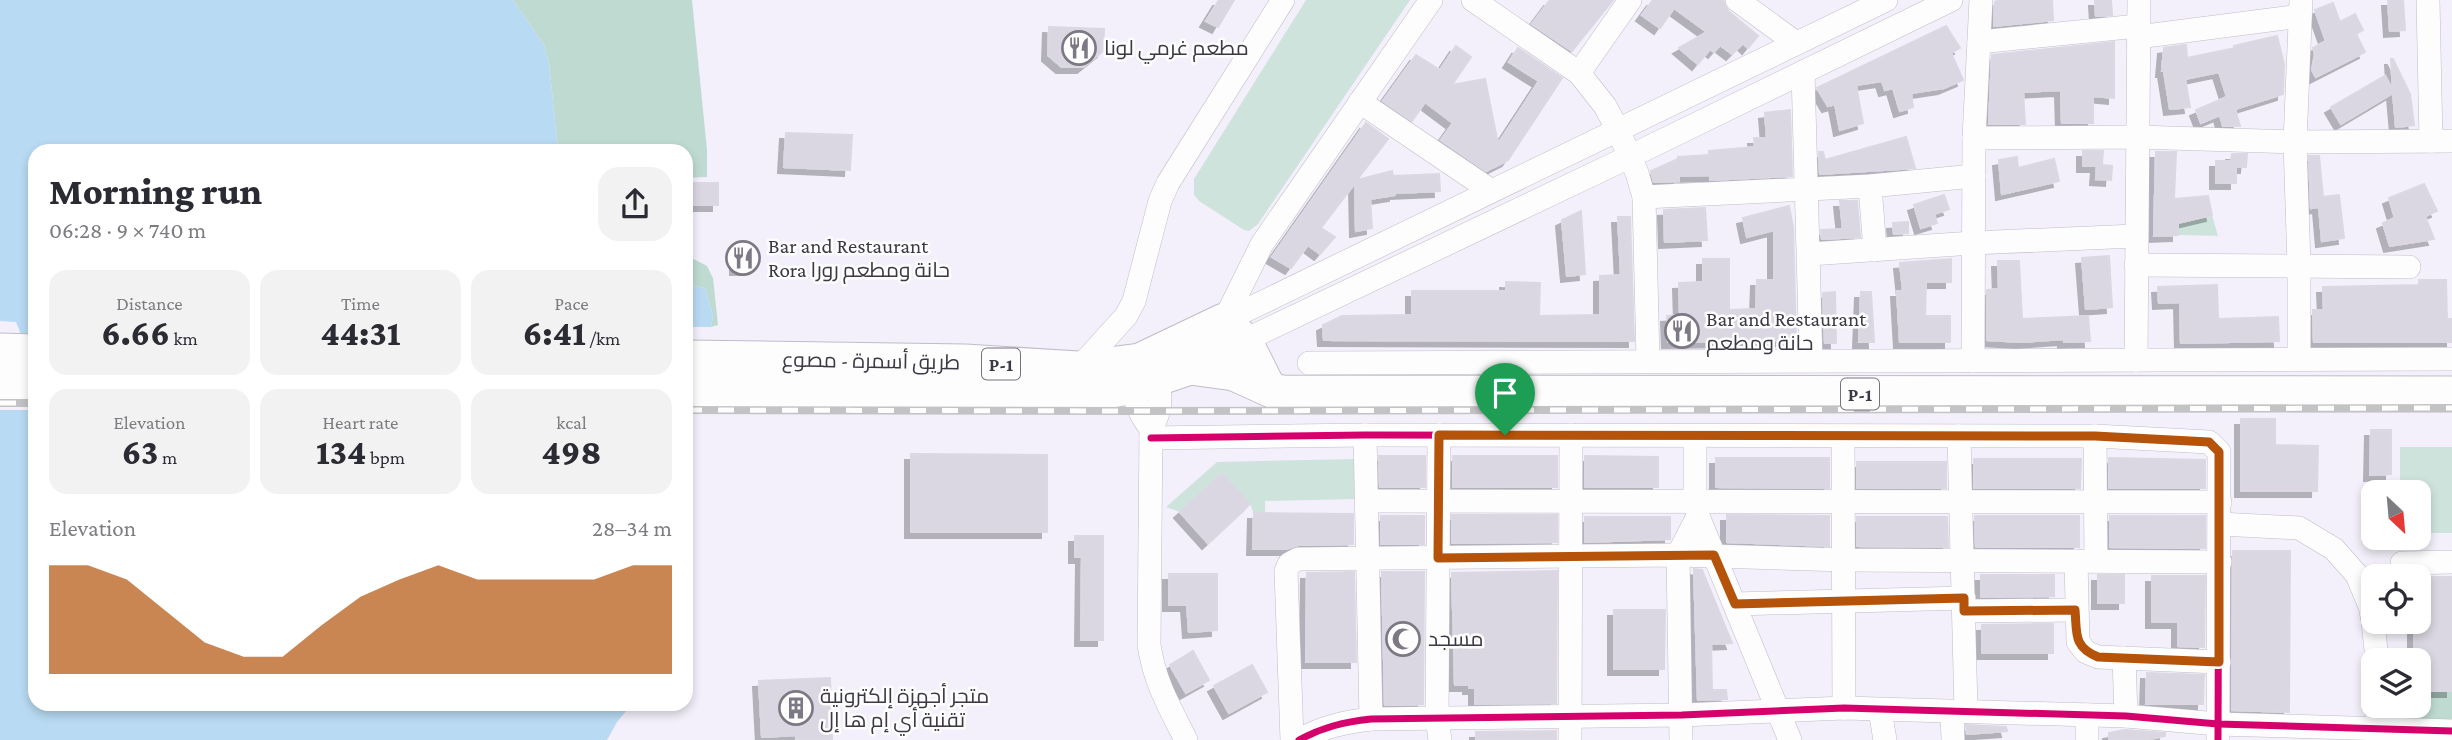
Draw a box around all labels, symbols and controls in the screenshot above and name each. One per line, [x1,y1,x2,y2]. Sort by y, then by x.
restaurant icon: مطعم غرمي لونا [1060,29,1098,67]
place label: مطعم غرمي لونا [1104,36,1249,64]
button: share [598,167,672,241]
text: Morning run [49,170,262,212]
text: 06:28 · 9 × 740 m [49,217,206,243]
place label: Bar and Restaurant Rora حانة ومطعم رورا [768,234,950,284]
restaurant icon: Bar and Restaurant Rora حانة ومطعم رورا [724,239,762,277]
text: Distance [116,293,183,314]
text: Time [341,293,380,314]
text: Pace [554,293,589,314]
place label: Bar and Restaurant حانة ومطعم [1706,307,1867,357]
restaurant icon: Bar and Restaurant حانة ومطعم [1663,312,1701,350]
text: 6.66 [101,314,170,353]
text: 44:31 [321,314,400,353]
text: 6:41 [523,314,586,353]
text: km [170,328,198,349]
text: /km [586,328,620,349]
street label: طريق أسمرة - مصوع [782,346,960,377]
road number: P-1 [982,348,1020,380]
pin [1475,363,1535,435]
icon: arrive [1486,374,1524,412]
road number: P-1 [1841,378,1879,410]
text: Elevation [114,412,185,433]
text: Heart rate [323,412,398,433]
text: kcal [556,412,587,433]
text: 63 [122,433,158,472]
text: 134 [316,433,366,472]
text: 498 [542,433,601,472]
text: m [158,447,177,468]
text: bpm [366,447,405,468]
north arrow [2361,480,2431,550]
map controls [2361,480,2431,718]
text: Elevation [49,515,136,541]
text: 28–34 m [592,515,672,541]
button: locate [2361,564,2431,634]
mosque icon: مسجد [1384,620,1422,658]
place label: مسجد [1428,627,1483,651]
button: layers [2361,648,2431,718]
place label: متجر أجهزة إلكترونية تقنية أي إم ها إل [820,683,989,736]
building icon: متجر أجهزة إلكترونية تقنية أي إم ها إل [777,689,815,727]

